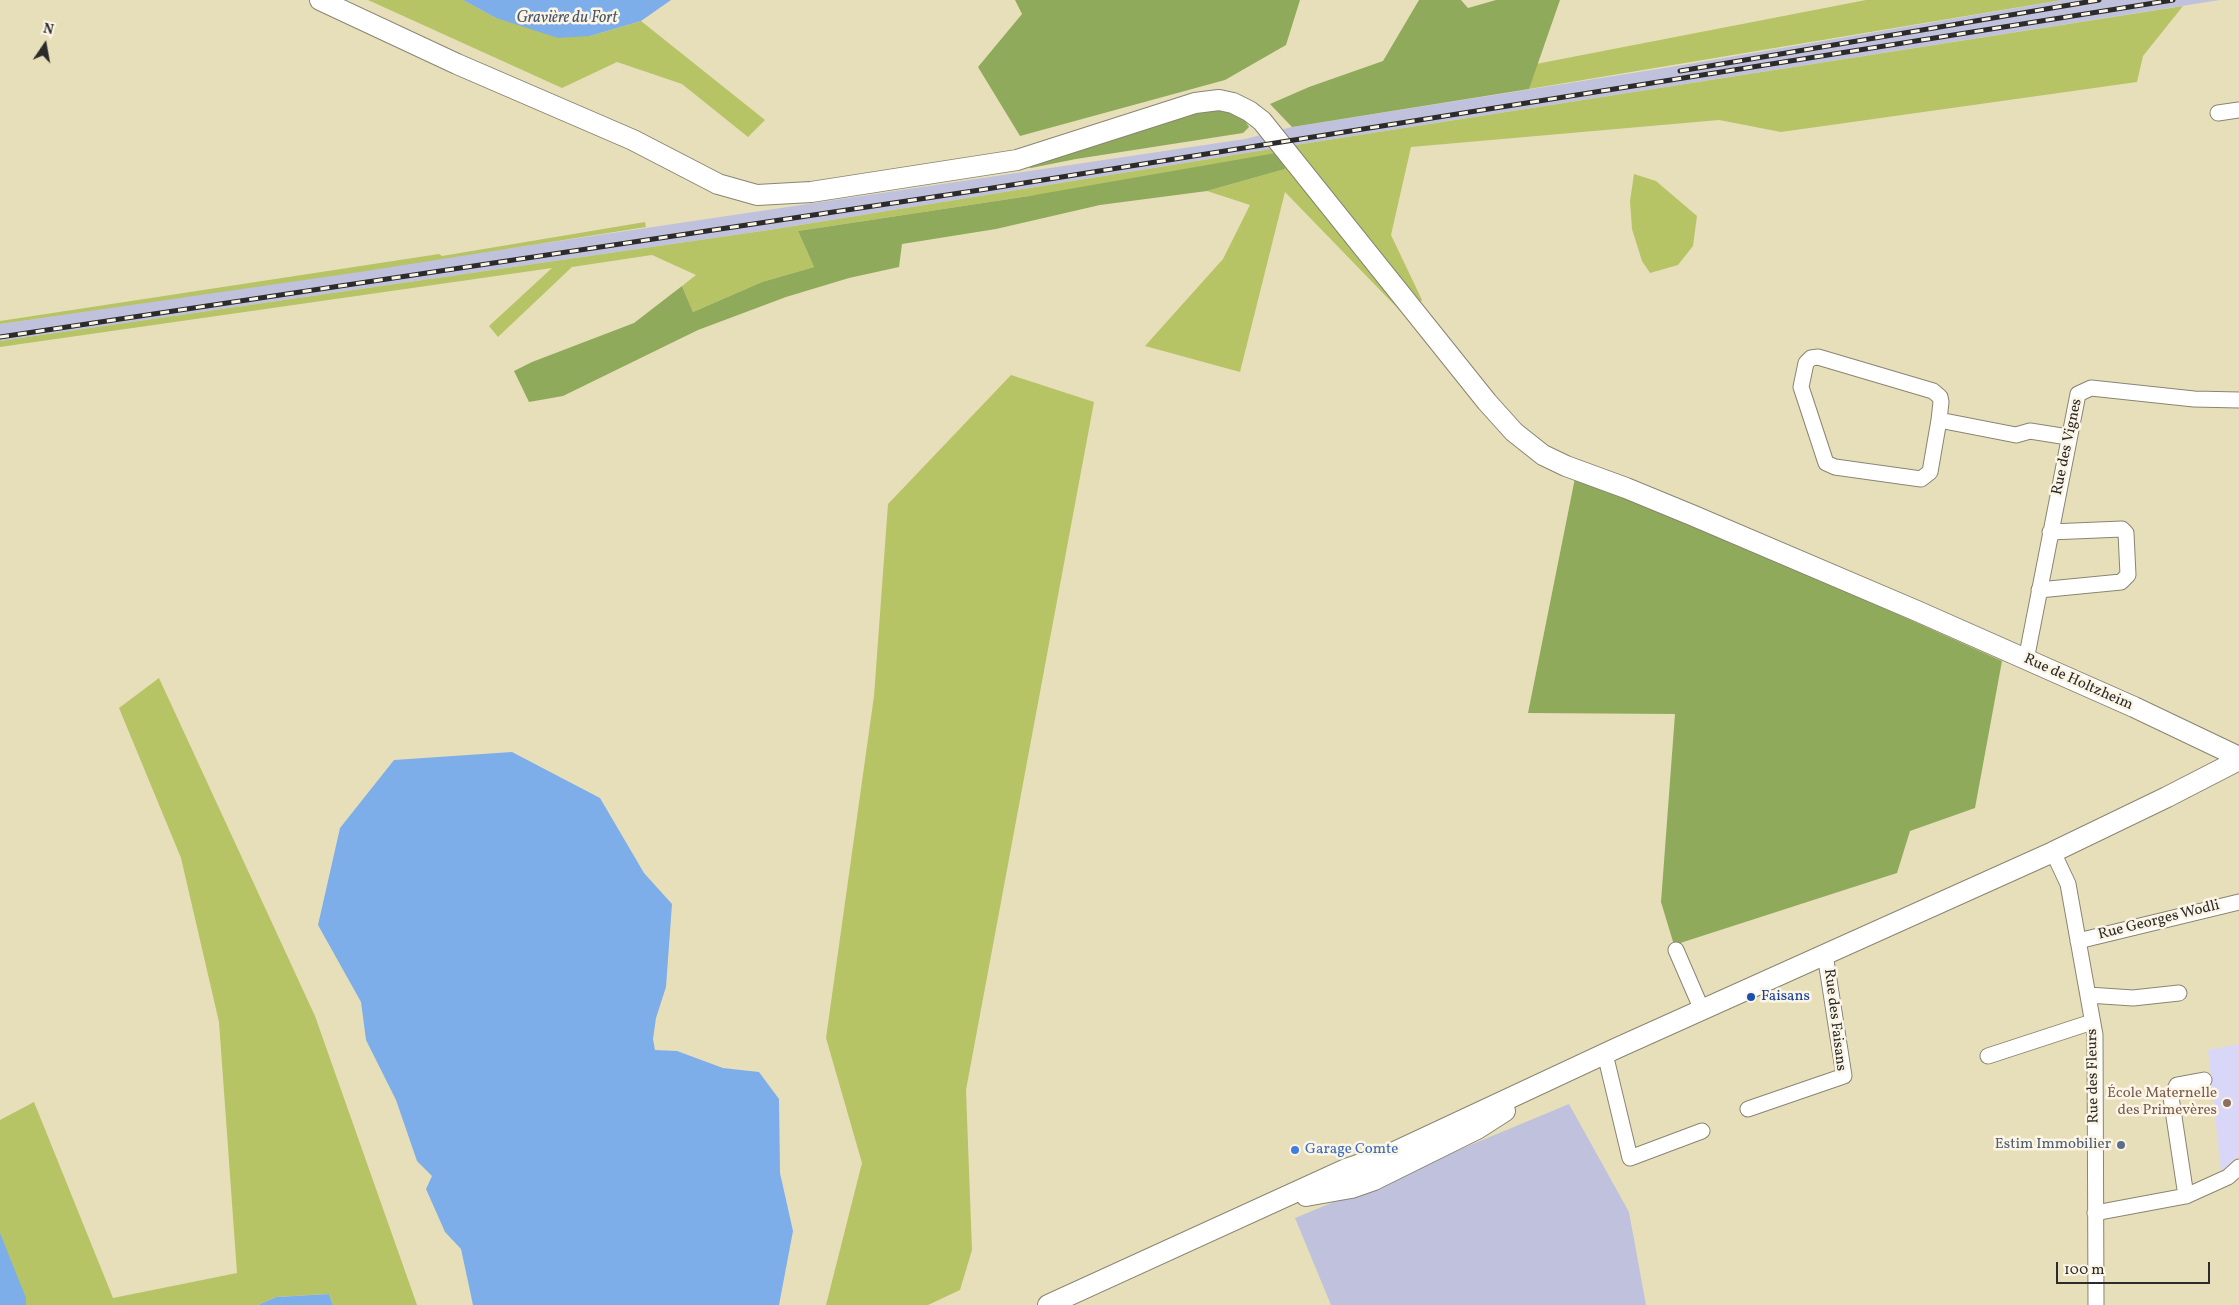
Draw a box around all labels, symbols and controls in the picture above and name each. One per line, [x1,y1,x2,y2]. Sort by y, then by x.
water label: Gravière du Fort [517,9,617,29]
text: N [41,19,55,40]
north arrow [20,20,70,70]
street label: Rue des Vignes [2049,397,2087,497]
street label: Rue de Holtzheim [2021,651,2135,715]
street label: Rue Georges Wodli [2096,897,2222,945]
street label: Rue des Faisans [1819,968,1849,1072]
place label: Faisans [1761,988,1810,1006]
marker: Faisans [1745,991,1757,1003]
street label: Rue des Fleurs [2084,1028,2104,1124]
place label: École Maternelle des Primevères [2107,1085,2217,1120]
marker: École Maternelle des Primevères [2221,1097,2233,1109]
place label: Estim Immobilier [1995,1136,2111,1154]
marker: Estim Immobilier [2115,1139,2127,1151]
place label: Garage Comte [1305,1141,1398,1159]
marker: Garage Comte [1289,1144,1301,1156]
scale bar [2059,1252,2213,1284]
text: 100 m [2064,1260,2104,1281]

